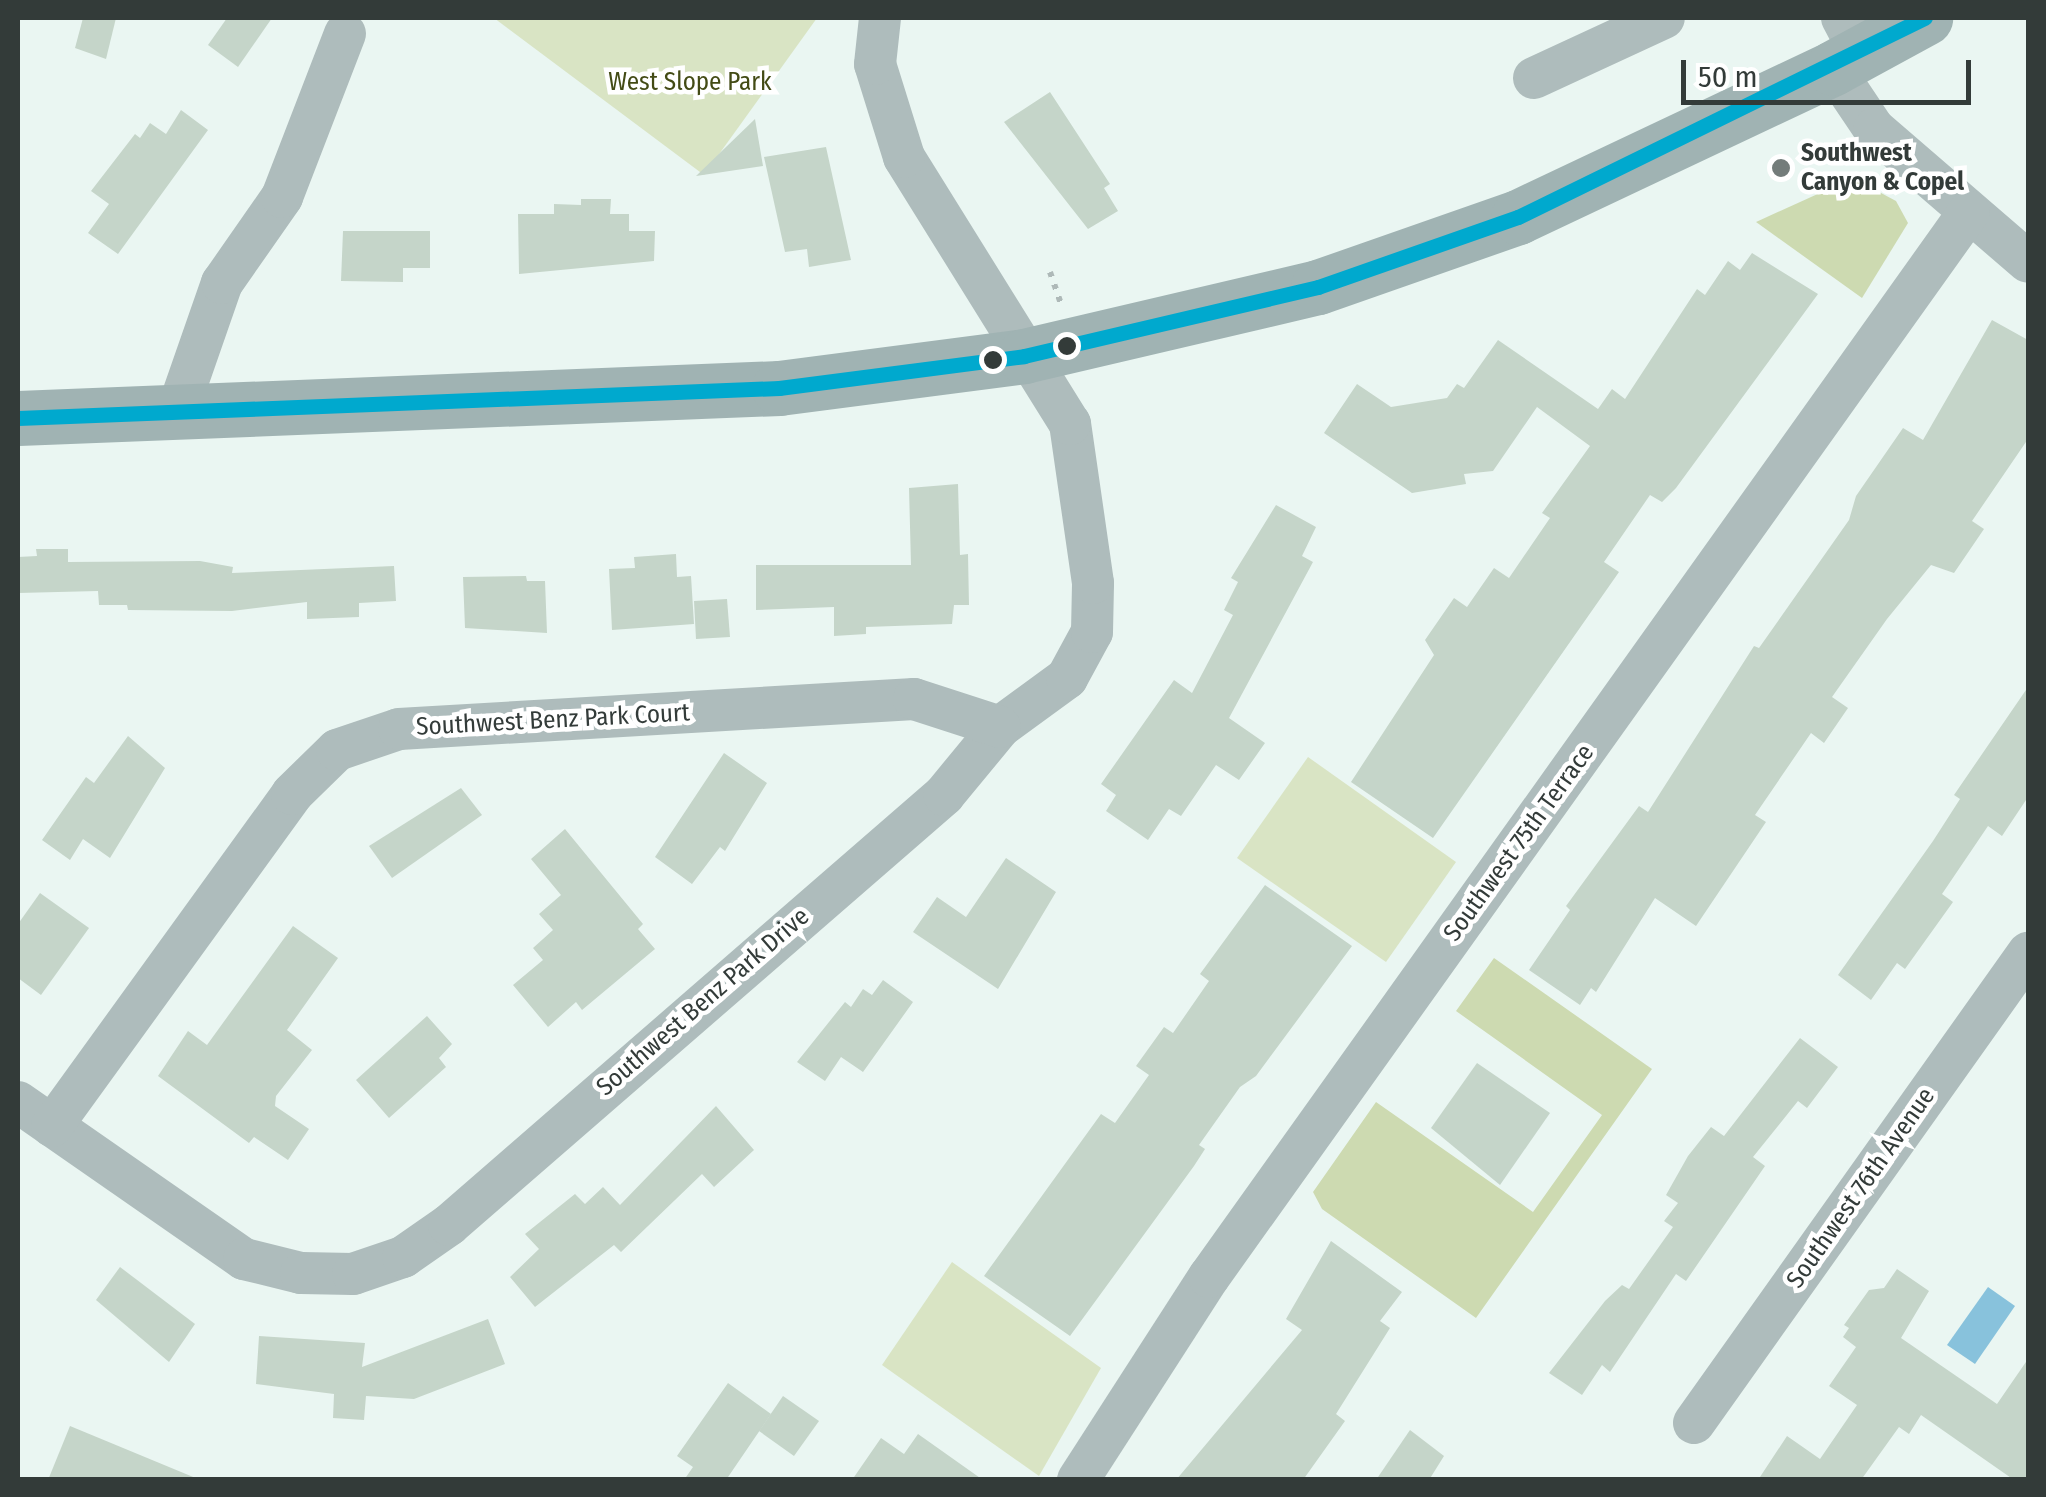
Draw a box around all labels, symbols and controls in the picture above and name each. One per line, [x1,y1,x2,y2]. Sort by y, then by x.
scale bar [1686,40,1976,102]
text: 50 m [1698,59,1758,95]
park label: West Slope Park [608,67,772,97]
place label: Southwest Canyon & Copel [1801,139,1964,198]
marker: Southwest Canyon & Copel [1770,157,1792,179]
unlabelled marker [1057,336,1077,356]
unlabelled marker [983,350,1003,370]
street label: Southwest Benz Park Court [415,698,691,742]
street label: Southwest 75th Terrace [1438,739,1600,947]
street label: Southwest Benz Park Drive [591,902,815,1102]
street label: Southwest 76th Avenue [1781,1082,1941,1294]

